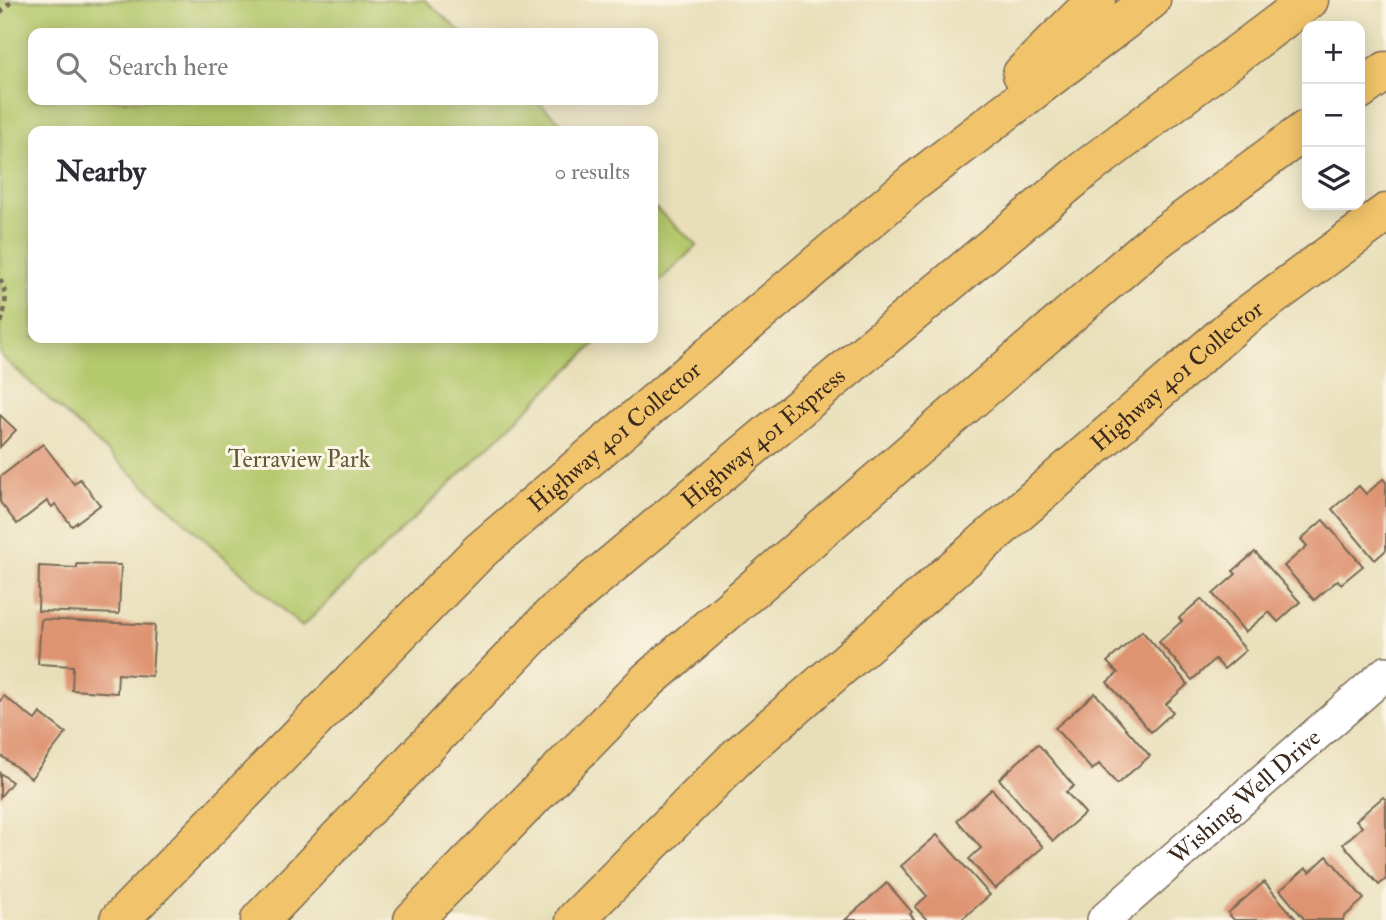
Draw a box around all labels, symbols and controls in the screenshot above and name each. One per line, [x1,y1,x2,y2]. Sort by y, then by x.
map controls [1302,21,1365,210]
button: + [1302,21,1365,84]
search box [28,28,658,105]
icon: search [52,48,90,86]
text: Search here [108,51,228,83]
button: − [1302,84,1365,147]
button: layers [1302,147,1365,210]
text: Nearby [56,153,146,190]
text: 0 results [554,157,630,186]
street label: Highway 401 Collector [1084,293,1270,459]
street label: Highway 401 Collector [522,354,708,519]
street label: Highway 401 Express [675,361,852,516]
park label: Terraview Park [228,444,371,475]
street label: Wishing Well Drive [1162,722,1327,873]

